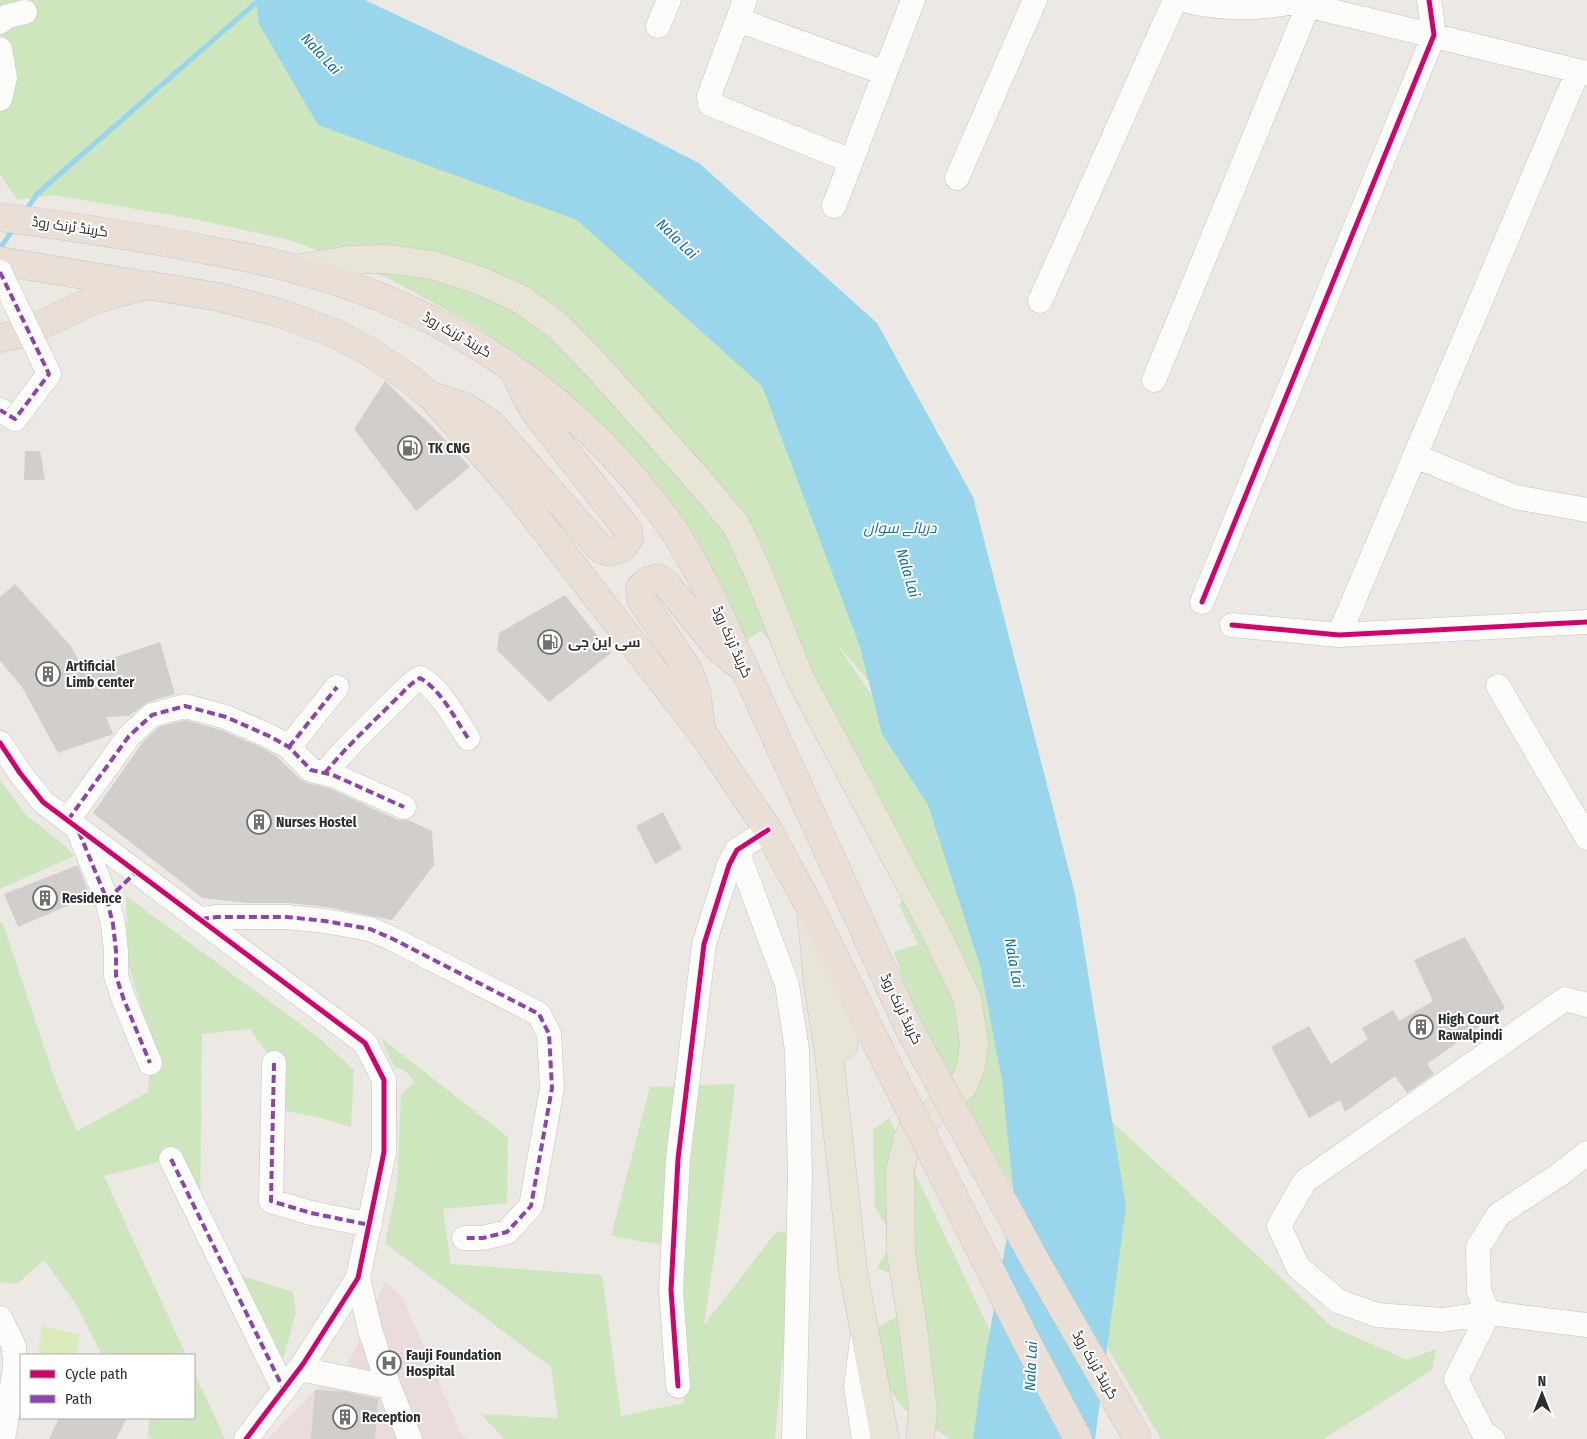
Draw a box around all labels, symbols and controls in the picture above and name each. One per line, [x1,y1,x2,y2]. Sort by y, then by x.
water label: Nala Lai [297,30,345,79]
street label: گرینڈ ٹرنک روڈ [31,213,109,241]
water label: Nala Lai [653,215,701,263]
street label: گرینڈ ٹرنک روڈ [420,308,494,362]
fuel station icon: TK CNG [397,435,423,461]
place label: TK CNG [428,440,470,457]
water label: دریائے سواں [864,519,937,537]
water label: Nala Lai [892,547,924,600]
street label: گرینڈ ٹرنک روڈ [709,603,755,681]
fuel station icon: سی این جی [537,629,563,655]
place label: سی این جی [568,634,641,651]
place label: Artificial Limb center [65,658,135,691]
building icon: Artificial Limb center [35,661,61,687]
building icon: Nurses Hostel [246,809,272,835]
place label: Nurses Hostel [276,814,357,831]
building icon: Residence [32,885,58,911]
place label: Residence [62,890,122,907]
water label: Nala Lai [1001,937,1027,989]
street label: گرینڈ ٹرنک روڈ [877,971,925,1047]
place label: High Court Rawalpindi [1438,1011,1503,1044]
building icon: High Court Rawalpindi [1408,1014,1434,1040]
street label: گرینڈ ٹرنک روڈ [1068,1328,1122,1402]
water label: Nala Lai [1021,1340,1041,1391]
place label: Fauji Foundation Hospital [406,1347,501,1380]
hospital icon: Fauji Foundation Hospital [376,1350,402,1376]
legend [20,1354,195,1419]
text: Cycle path [65,1365,128,1383]
north arrow [1517,1369,1567,1419]
text: N [1538,1373,1546,1390]
text: Path [65,1390,92,1408]
building icon: Reception [332,1404,358,1430]
place label: Reception [362,1409,421,1426]

